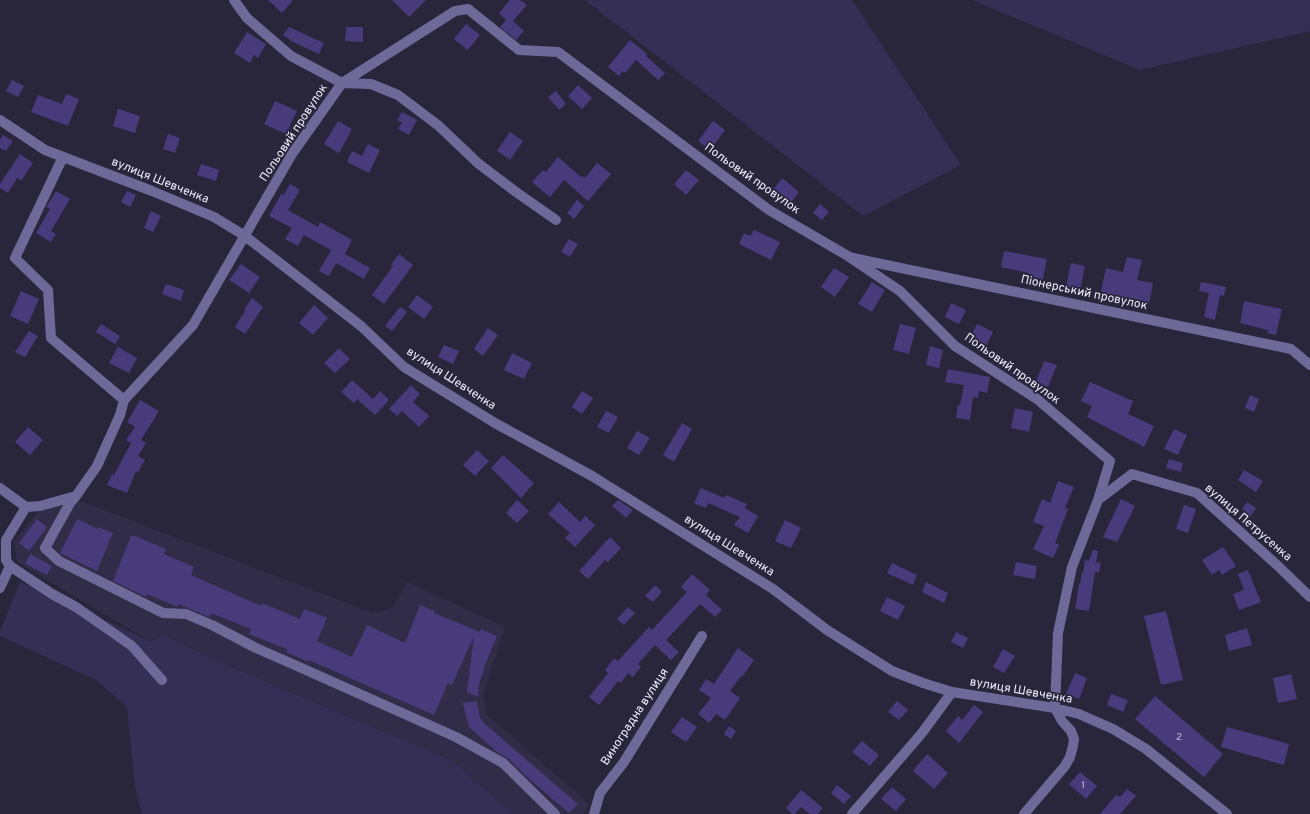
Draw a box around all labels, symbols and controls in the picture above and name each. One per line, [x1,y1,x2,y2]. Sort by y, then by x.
street label: Польовий провулок [256,81,332,185]
street label: Польовий провулок [701,140,803,218]
street label: вулиця Шевченка [109,154,211,208]
street label: Піонерський провулок [1019,272,1149,314]
street label: Польовий провулок [961,330,1063,408]
street label: вулиця Шевченка [403,344,499,414]
street label: вулиця Петрусенка [1201,481,1295,565]
street label: вулиця Шевченка [681,512,777,580]
street label: Виноградна вулиця [598,665,672,769]
street label: вулиця Шевченка [968,674,1074,708]
house number: 2 [1176,731,1182,744]
house number: 1 [1081,779,1085,792]

